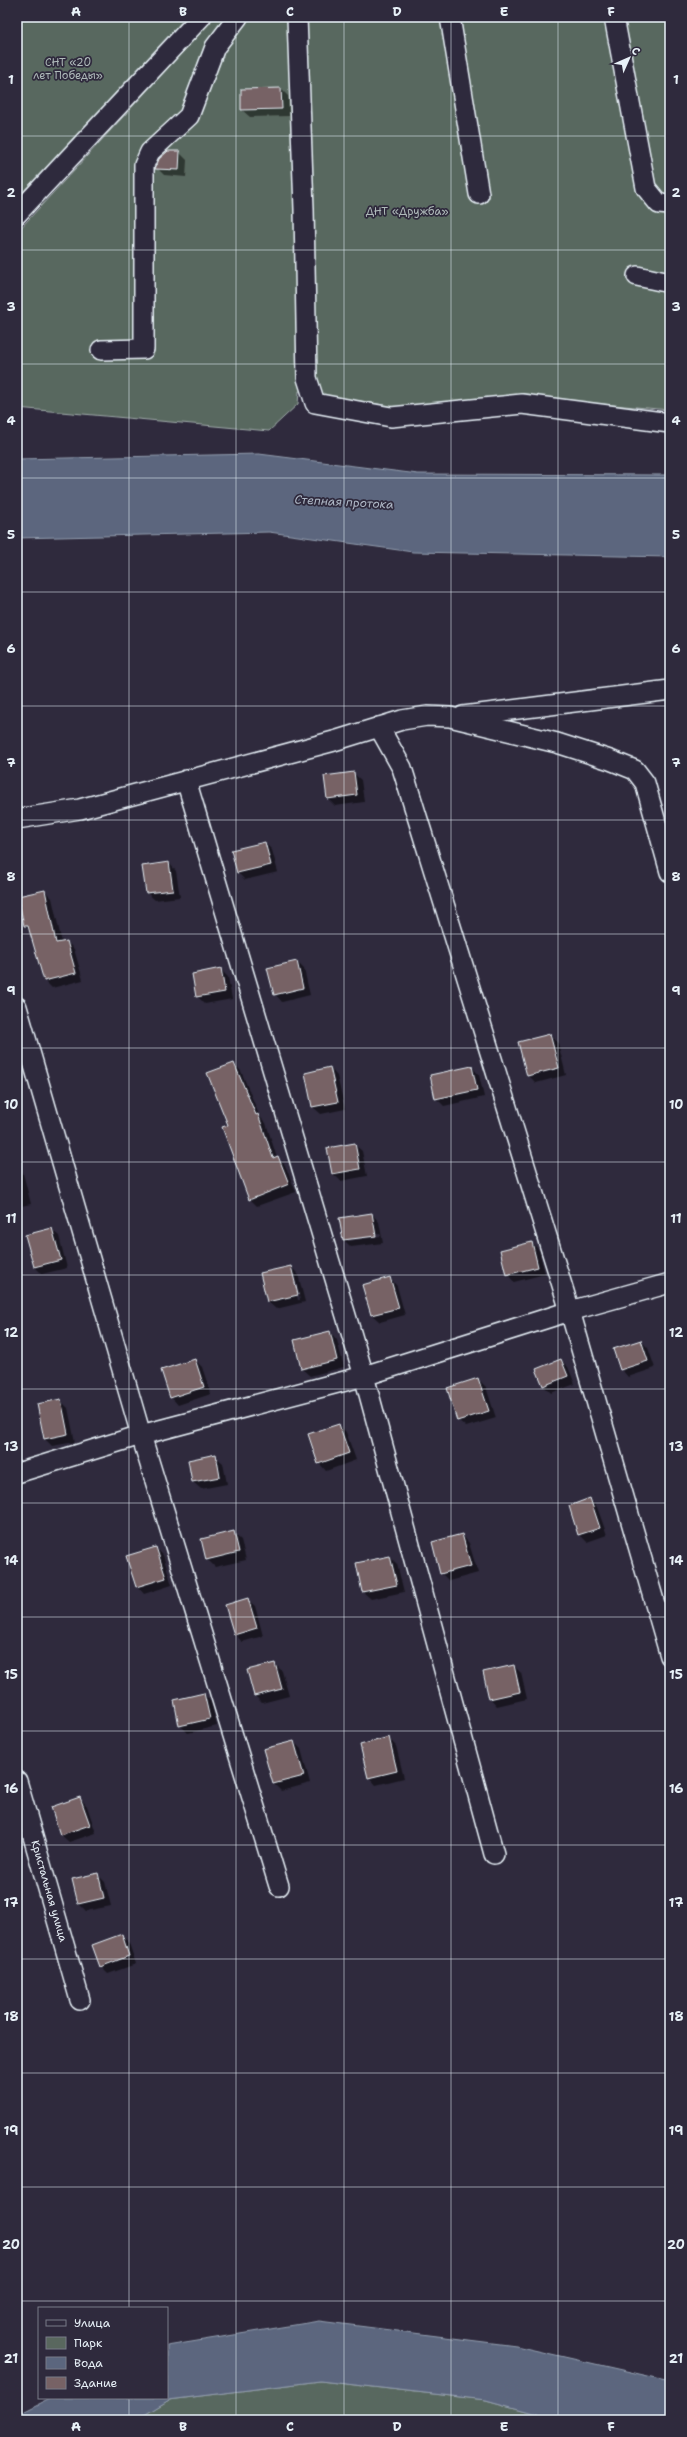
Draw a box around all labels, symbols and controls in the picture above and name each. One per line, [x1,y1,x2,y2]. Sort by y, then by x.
text: A [71,3,81,20]
text: B [179,3,187,20]
text: C [286,3,294,20]
text: D [392,3,402,20]
text: E [500,3,509,20]
text: F [607,3,615,20]
north arrow [609,38,649,78]
text: С [628,44,644,59]
park label: СНТ «20 лет Победы» [33,55,103,83]
text: 1 [8,71,14,88]
text: 1 [673,71,679,88]
text: 2 [6,184,16,201]
text: 2 [671,184,681,201]
park label: ДНТ «Дружба» [366,204,448,219]
text: 3 [6,298,16,315]
text: 3 [671,298,681,315]
text: 4 [6,412,16,429]
text: 4 [671,412,681,429]
water label: Степная протока [294,491,394,513]
text: 5 [7,526,15,543]
text: 5 [672,526,680,543]
text: 6 [6,640,16,657]
text: 6 [671,640,681,657]
text: 7 [6,754,16,771]
text: 7 [671,754,681,771]
text: 8 [6,868,16,885]
text: 8 [671,868,681,885]
text: 9 [6,982,16,999]
text: 9 [671,982,681,999]
text: 10 [4,1096,18,1113]
text: 10 [669,1096,683,1113]
text: 11 [5,1210,17,1227]
text: 11 [670,1210,682,1227]
text: 12 [4,1324,18,1341]
text: 12 [669,1324,683,1341]
text: 13 [4,1438,18,1455]
text: 13 [669,1438,683,1455]
text: 14 [4,1552,18,1569]
text: 14 [669,1552,683,1569]
text: 15 [4,1666,18,1683]
text: 15 [669,1666,683,1683]
text: 16 [4,1780,18,1797]
text: 16 [669,1780,683,1797]
street label: Кристальная улица [27,1838,71,1944]
text: 17 [4,1894,18,1911]
text: 17 [669,1894,683,1911]
text: 18 [4,2008,18,2025]
text: 18 [669,2008,683,2025]
text: 19 [4,2122,18,2139]
text: 19 [669,2122,683,2139]
text: 20 [2,2236,20,2253]
text: 20 [667,2236,685,2253]
legend [38,2307,168,2399]
text: Улица [74,2315,111,2331]
text: Парк [74,2335,103,2351]
text: 21 [4,2350,18,2367]
text: 21 [669,2350,683,2367]
text: Вода [74,2355,103,2371]
text: Здание [74,2375,118,2391]
text: A [71,2418,81,2435]
text: B [179,2418,187,2435]
text: C [286,2418,294,2435]
text: D [392,2418,402,2435]
text: E [500,2418,509,2435]
text: F [607,2418,615,2435]

